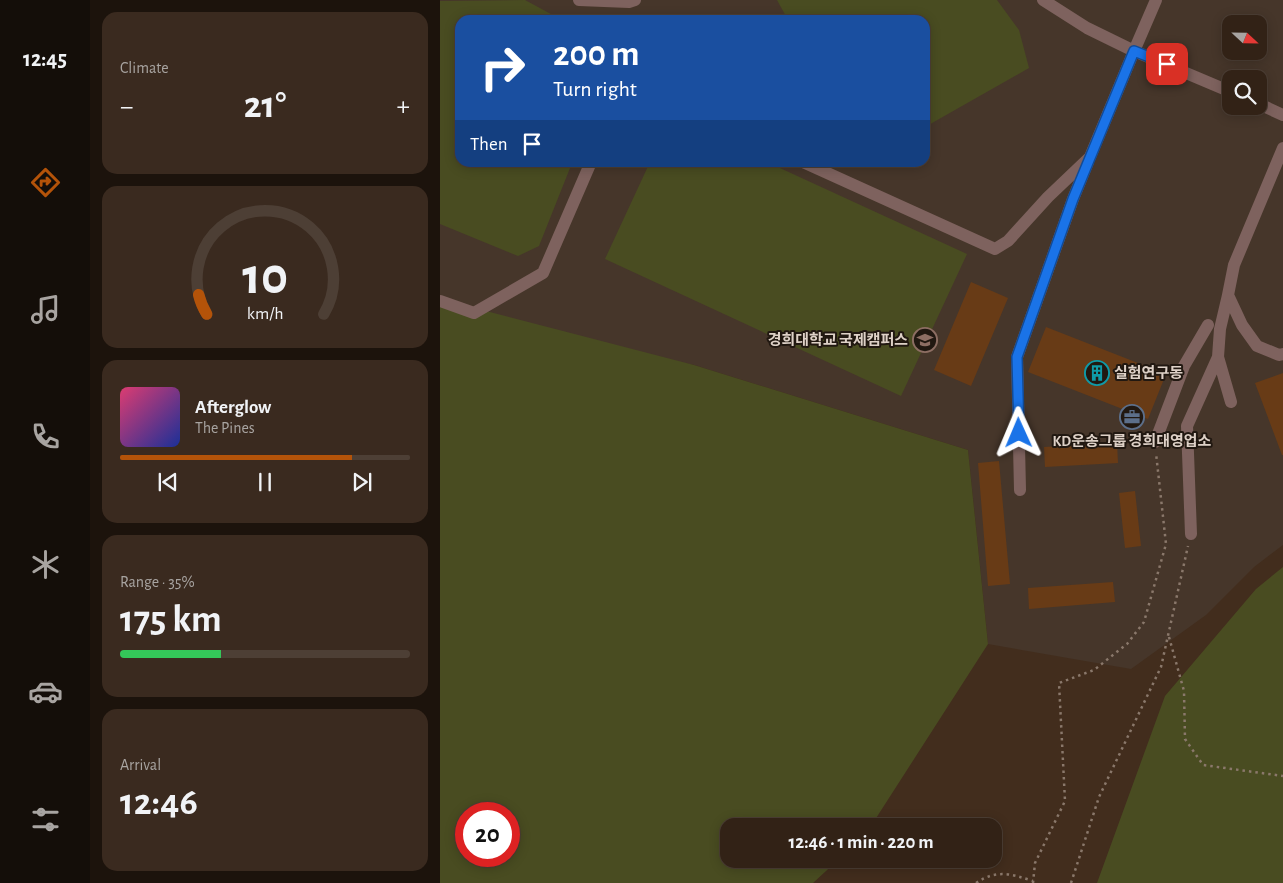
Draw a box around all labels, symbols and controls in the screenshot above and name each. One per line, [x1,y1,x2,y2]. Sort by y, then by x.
north arrow [1222,15,1268,60]
map controls [1222,15,1267,115]
icon: right [470,35,535,100]
text: 200 m [553,37,640,72]
pin [1146,43,1188,85]
text: 12:45 [23,48,67,70]
icon: arrive [1153,50,1181,78]
text: Climate [120,60,169,76]
button: search [1222,70,1267,115]
text: Turn right [553,78,637,100]
text: 21° [244,87,286,125]
text: − [120,93,133,121]
text: + [397,93,410,121]
icon: arrive [518,130,546,158]
text: Then [470,135,508,154]
icon: directions [28,165,63,200]
text: 10 [242,251,288,303]
icon: music [28,292,63,327]
text: km/h [247,305,283,323]
school or university icon: 경희대학교 국제캠퍼스 [912,327,938,353]
place label: 경희대학교 국제캠퍼스 [768,331,908,348]
building icon: 실험연구동 [1084,360,1110,386]
place label: 실험연구동 [1114,364,1183,381]
text: Afterglow [195,398,271,417]
office icon: KD운송그룹 경희대영업소 [1119,404,1145,430]
position arrow [992,406,1044,458]
icon: phone [28,419,63,454]
text: The Pines [195,420,255,436]
place label: KD운송그룹 경희대영업소 [1053,433,1212,449]
icon: previous [154,468,182,496]
icon: pause [251,468,279,496]
icon: next [348,468,376,496]
icon: climate [28,547,63,582]
text: Range · 35% [120,574,195,590]
text: 175 km [120,601,222,639]
icon: car [28,674,63,709]
text: Arrival [120,757,161,773]
text: 12:46 [120,784,198,822]
icon: filters [28,802,63,837]
speed limit sign: 20 [455,802,520,867]
text: 12:46 · 1 min · 220 m [788,833,934,852]

